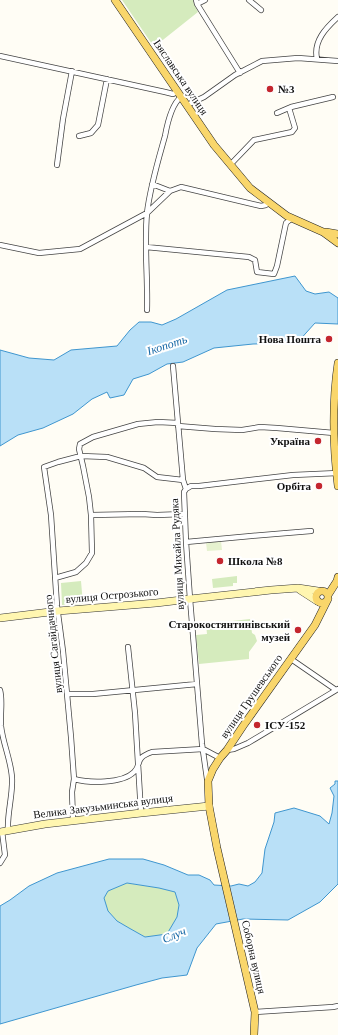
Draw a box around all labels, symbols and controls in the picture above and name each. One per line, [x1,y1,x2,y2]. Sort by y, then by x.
street label: Ізяславська вулиця [151,37,211,117]
place label: №3 [278,83,295,95]
marker: №3 [265,84,275,94]
water label: Ікопоть [144,332,189,358]
place label: Нова Пошта [259,333,321,345]
marker: Нова Пошта [324,334,334,344]
place label: Україна [270,435,310,447]
marker: Україна [313,436,323,446]
place label: Орбіта [277,480,311,492]
marker: Орбіта [314,481,324,491]
street label: вулиця Михайла Рудяка [168,498,186,610]
place label: Школа №8 [228,555,283,567]
marker: Школа №8 [215,556,225,566]
street label: вулиця Острозького [65,585,159,605]
street label: вулиця Сагайдачного [42,594,64,694]
place label: Старокостянтинівський музей [169,618,291,643]
marker: Старокостянтинівський музей [293,625,303,635]
street label: вулиця Грушевського [217,651,285,740]
place label: ІСУ-152 [265,719,306,731]
marker: ІСУ-152 [252,720,262,730]
street label: Велика Закузьминська вулиця [33,791,173,821]
street label: Соборна вулиця [240,919,268,995]
water label: Случ [160,924,188,946]

